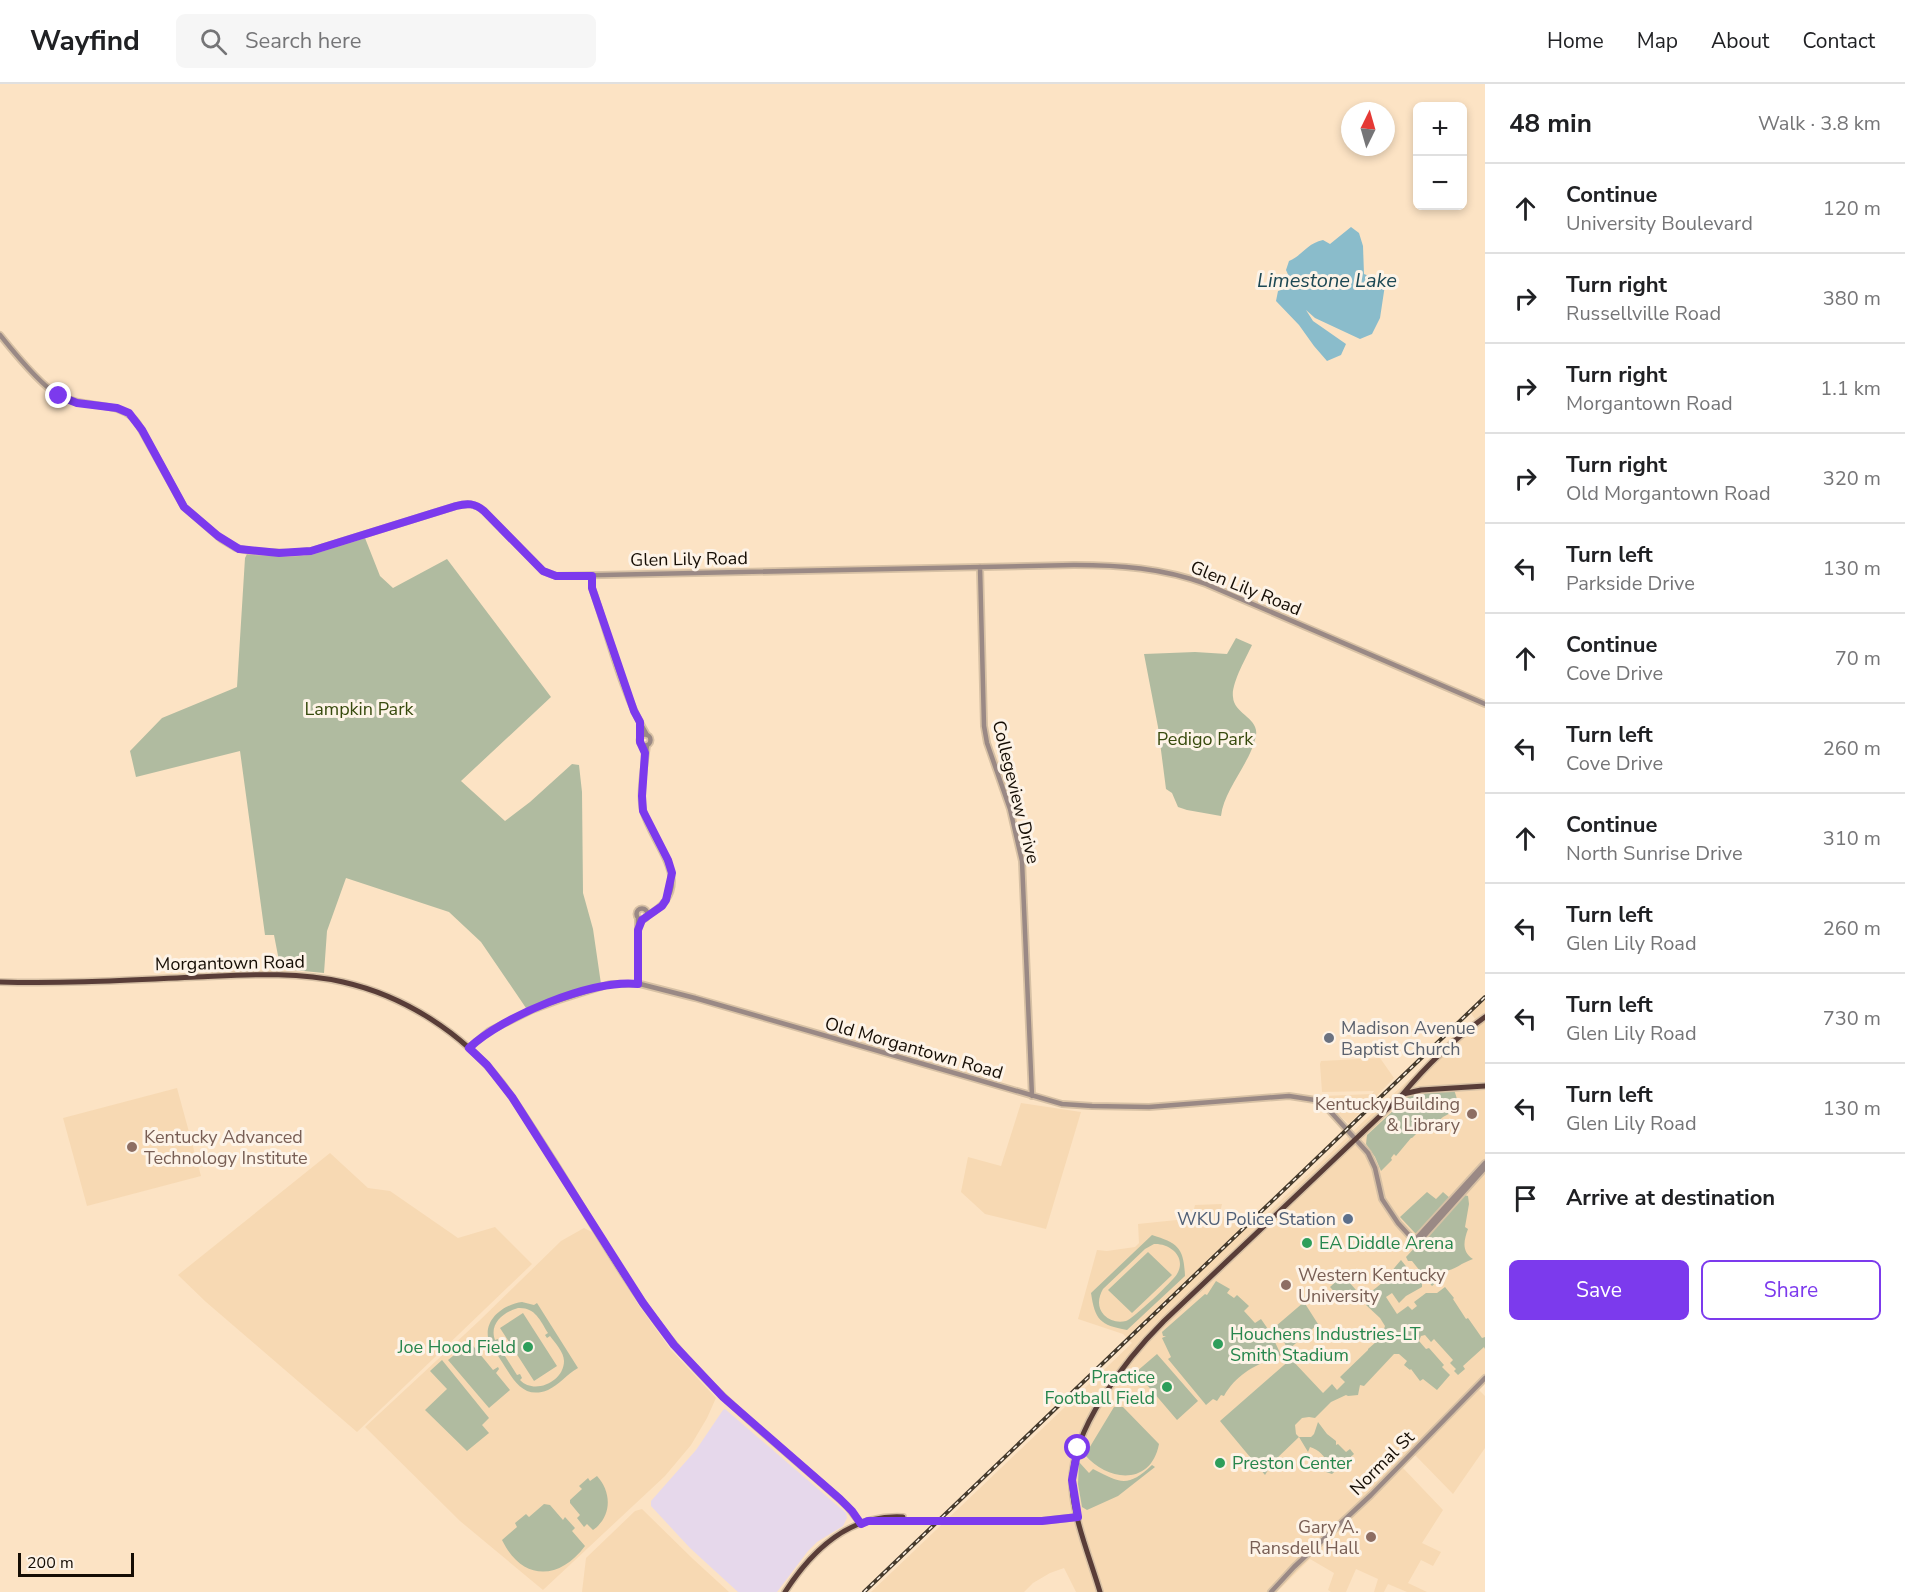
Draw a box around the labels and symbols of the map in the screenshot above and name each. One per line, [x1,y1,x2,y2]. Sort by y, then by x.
north arrow [1341,102,1395,156]
water label: Limestone Lake [1257,267,1397,294]
route end [45,382,71,408]
street label: Glen Lily Road [630,546,748,572]
street label: Glen Lily Road [1187,555,1305,621]
park label: Lampkin Park [304,697,415,721]
street label: Collegeview Drive [987,718,1045,866]
park label: Pedigo Park [1157,727,1254,751]
street label: Morgantown Road [155,950,305,976]
street label: Old Morgantown Road [822,1011,1006,1085]
place label: Madison Avenue Baptist Church [1341,1016,1475,1061]
marker: Madison Avenue Baptist Church [1322,1031,1336,1045]
place label: Kentucky Building & Library [1315,1092,1461,1137]
marker: Kentucky Building & Library [1465,1107,1479,1121]
place label: Kentucky Advanced Technology Institute [144,1125,308,1170]
marker: Kentucky Advanced Technology Institute [125,1140,139,1154]
place label: WKU Police Station [1177,1207,1336,1231]
marker: WKU Police Station [1341,1212,1355,1226]
place label: EA Diddle Arena [1319,1231,1454,1255]
marker: EA Diddle Arena [1300,1236,1314,1250]
place label: Western Kentucky University [1298,1263,1446,1308]
marker: Western Kentucky University [1279,1278,1293,1292]
place label: Houchens Industries-LT Smith Stadium [1230,1322,1421,1367]
place label: Joe Hood Field [397,1335,516,1359]
marker: Houchens Industries-LT Smith Stadium [1211,1337,1225,1351]
marker: Joe Hood Field [521,1340,535,1354]
place label: Practice Football Field [1045,1365,1155,1410]
marker: Practice Football Field [1160,1380,1174,1394]
street label: Normal St [1345,1425,1420,1500]
route start [1064,1434,1090,1460]
place label: Preston Center [1232,1451,1353,1475]
marker: Preston Center [1213,1456,1227,1470]
place label: Gary A. Ransdell Hall [1249,1515,1360,1560]
marker: Gary A. Ransdell Hall [1364,1530,1378,1544]
scale bar [18,1550,134,1578]

